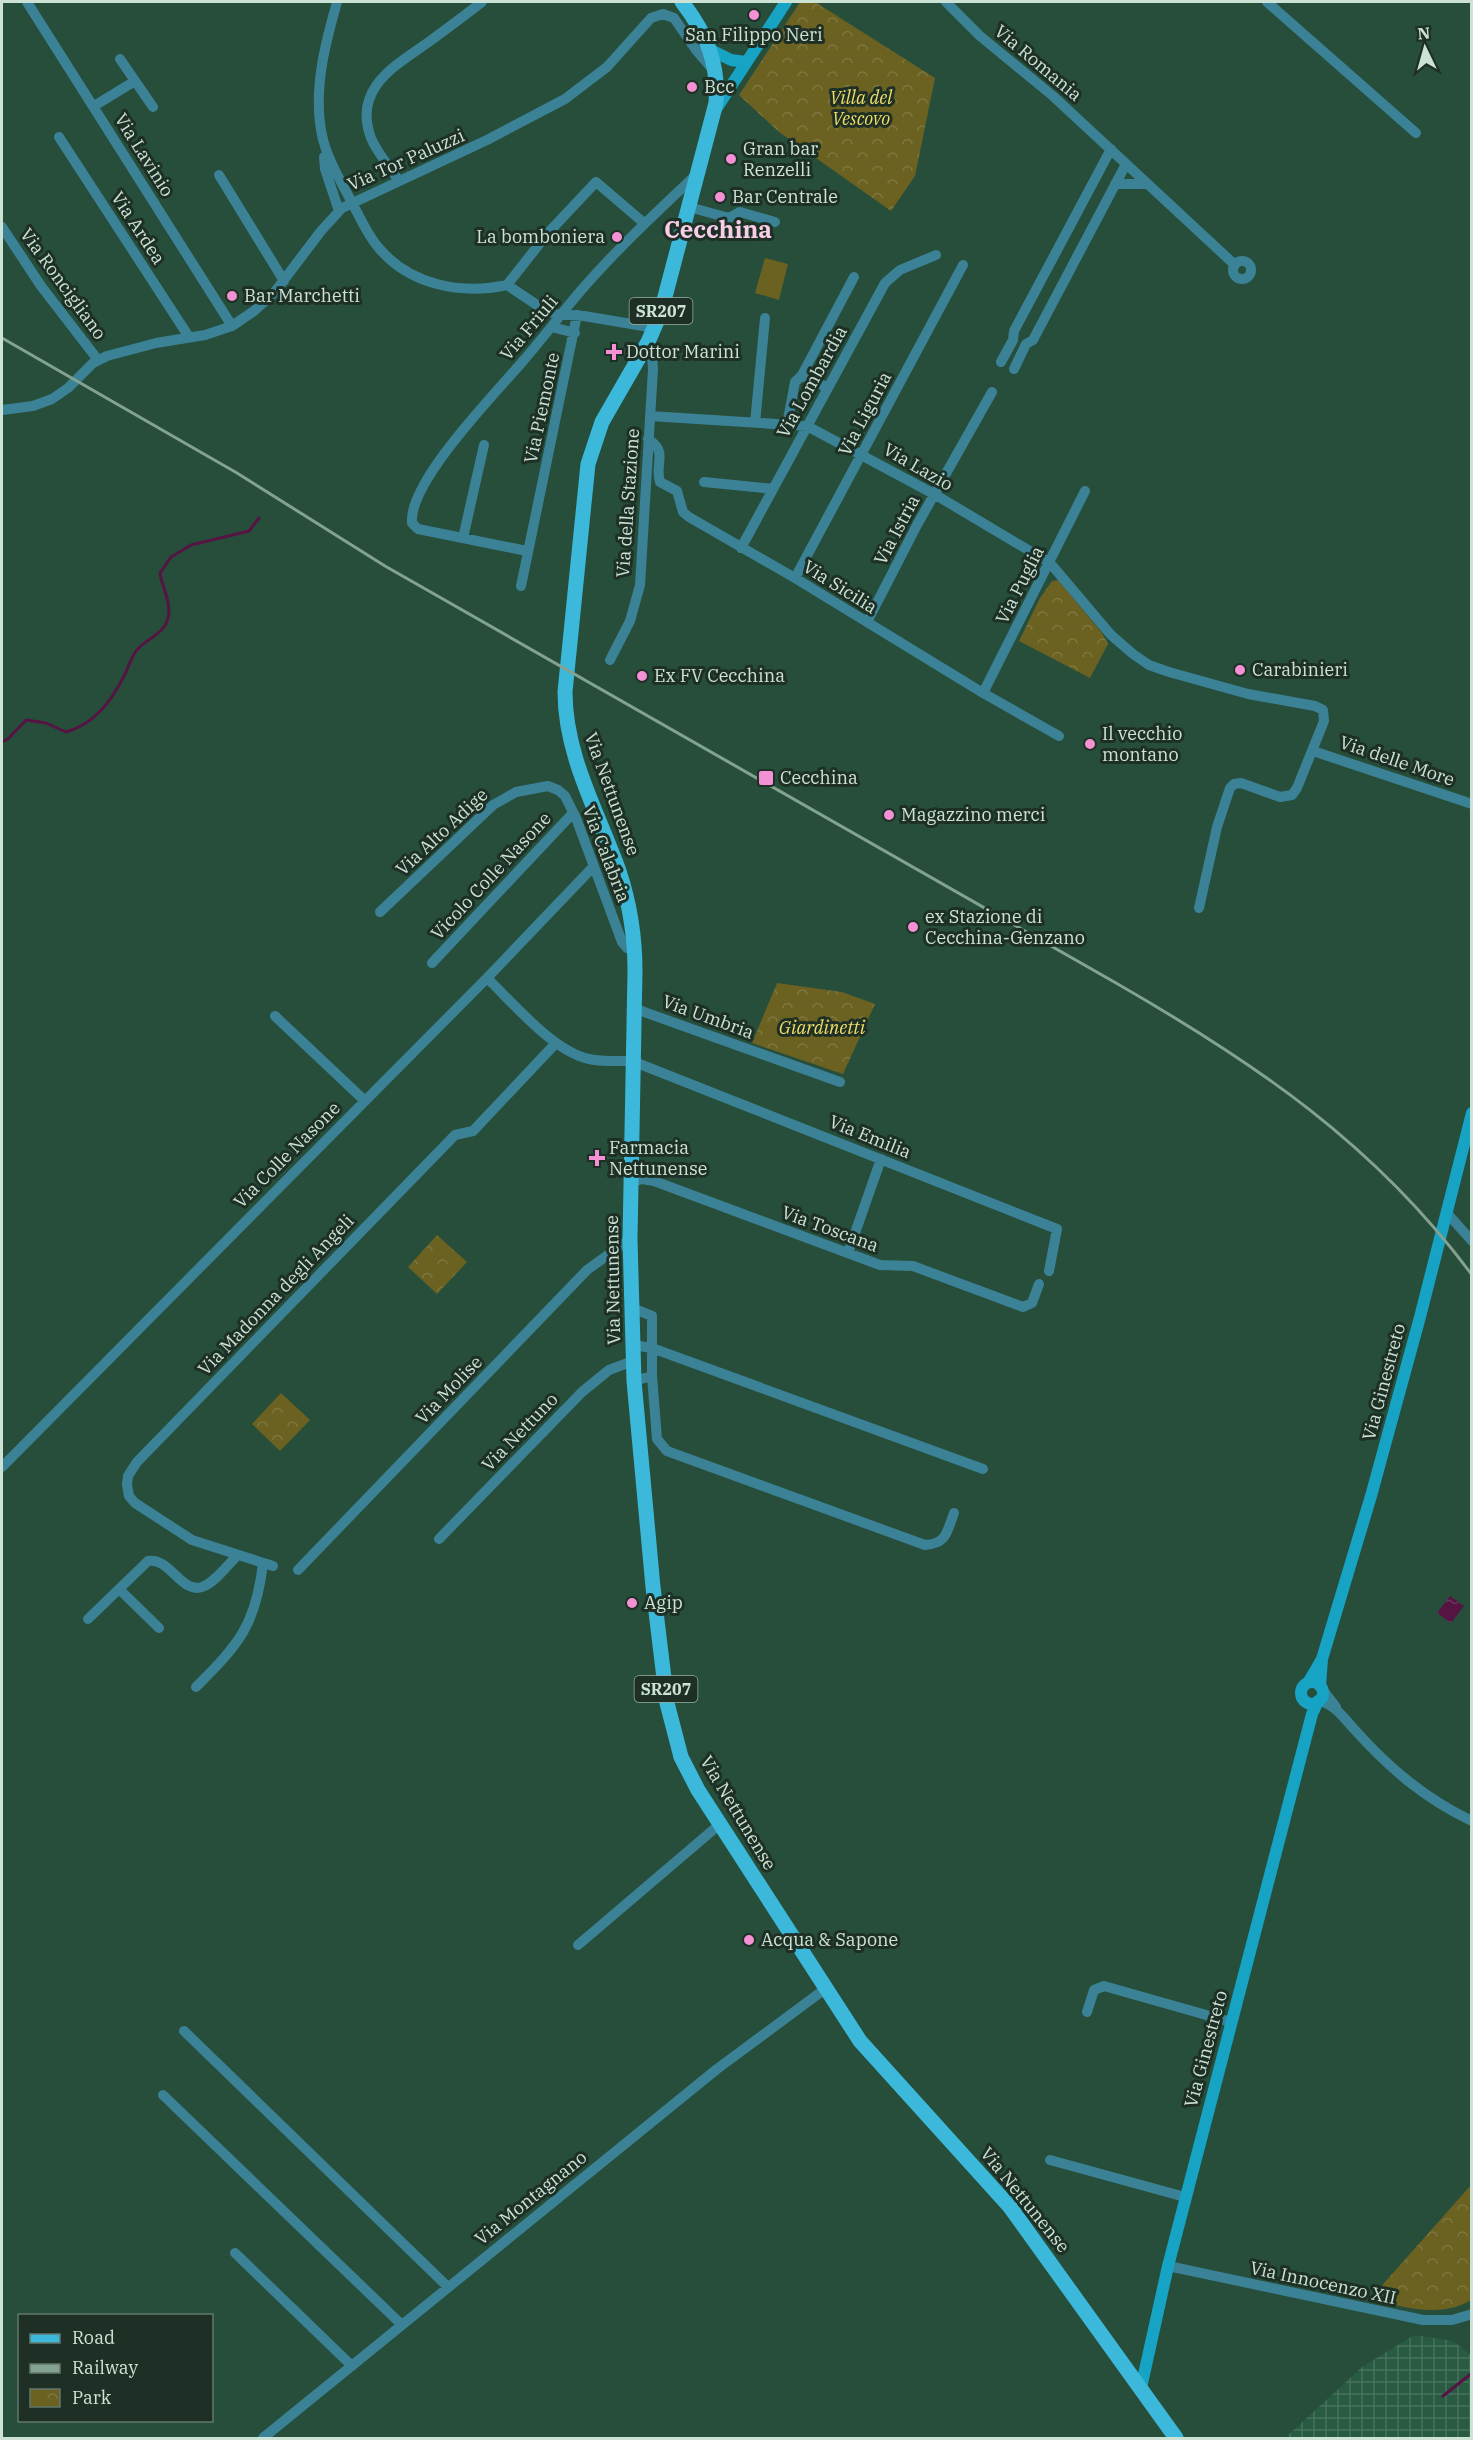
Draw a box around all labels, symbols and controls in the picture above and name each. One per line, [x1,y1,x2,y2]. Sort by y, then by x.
marker: San Filippo Neri [747,8,761,22]
north arrow [1395,18,1455,78]
street label: Via Romania [990,19,1087,106]
place label: San Filippo Neri [685,23,823,46]
text: N [1417,23,1431,44]
place label: Bcc [704,75,734,98]
marker: Bcc [685,80,699,94]
park label: Villa del Vescovo [830,86,893,130]
street label: Via Lavinio [110,109,179,201]
street label: Via Tor Paluzzi [344,123,468,196]
place label: Gran bar Renzelli [743,137,818,181]
marker: Gran bar Renzelli [724,152,738,166]
place label: Bar Centrale [732,185,838,208]
street label: Via Ardea [106,187,171,269]
marker: Bar Centrale [713,190,727,204]
district label: Cecchina [664,213,772,245]
street label: Via Roncigliano [15,224,112,344]
place label: La bomboniera [476,225,605,248]
marker: La bomboniera [610,230,624,244]
place label: Bar Marchetti [244,284,360,307]
marker: Bar Marchetti [225,289,239,303]
street label: Via Friuli [495,290,563,365]
road number: SR207 [630,298,692,324]
street label: Via Lombardia [771,322,852,442]
place label: Dottor Marini [626,340,740,363]
marker: Dottor Marini [607,345,621,359]
street label: Via Piemonte [519,350,564,465]
street label: Via Liguria [833,368,896,460]
street label: Via della Stazione [611,428,644,578]
street label: Via Lazio [879,437,957,496]
street label: Via Istria [869,491,925,569]
street label: Via Puglia [990,542,1049,628]
street label: Via Sicilia [799,555,882,619]
place label: Carabinieri [1252,658,1348,681]
marker: Carabinieri [1233,663,1247,677]
place label: Ex FV Cecchina [654,664,785,687]
marker: Ex FV Cecchina [635,669,649,683]
place label: Il vecchio montano [1102,722,1182,766]
street label: Via Nettunense [580,729,645,859]
street label: Via delle More [1337,730,1458,791]
marker: Il vecchio montano [1083,737,1097,751]
place label: Cecchina [780,766,858,789]
marker: Cecchina [757,769,775,787]
street label: Via Alto Adige [391,783,493,880]
street label: Via Calabria [577,802,636,906]
place label: Magazzino merci [901,803,1046,826]
street label: Vicolo Colle Nasone [425,807,556,944]
marker: Magazzino merci [882,808,896,822]
place label: ex Stazione di Cecchina-Genzano [925,905,1085,949]
marker: ex Stazione di Cecchina-Genzano [906,920,920,934]
street label: Via Umbria [659,989,757,1044]
park label: Giardinetti [779,1016,866,1039]
street label: Via Colle Nasone [229,1097,345,1213]
street label: Via Emilia [826,1110,915,1163]
place label: Farmacia Nettunense [609,1136,707,1180]
marker: Farmacia Nettunense [590,1151,604,1165]
street label: Via Toscana [779,1200,882,1257]
street label: Via Madonna degli Angeli [193,1209,359,1380]
street label: Via Nettunense [600,1215,625,1345]
street label: Via Ginestreto [1357,1321,1410,1443]
street label: Via Molise [410,1351,487,1429]
street label: Via Nettuno [477,1388,563,1476]
place label: Agip [644,1591,683,1614]
marker: Agip [625,1596,639,1610]
road number: SR207 [634,1676,698,1702]
street label: Via Nettunense [695,1751,782,1874]
place label: Acqua & Sapone [761,1928,898,1951]
marker: Acqua & Sapone [742,1933,756,1947]
street label: Via Ginestreto [1179,1988,1232,2110]
street label: Via Nettunense [976,2142,1075,2257]
street label: Via Montagnano [470,2145,591,2250]
street label: Via Innocenzo XII [1248,2256,1398,2309]
legend [18,2314,213,2422]
text: Road [72,2326,115,2349]
text: Railway [72,2356,138,2379]
text: Park [72,2386,112,2409]

